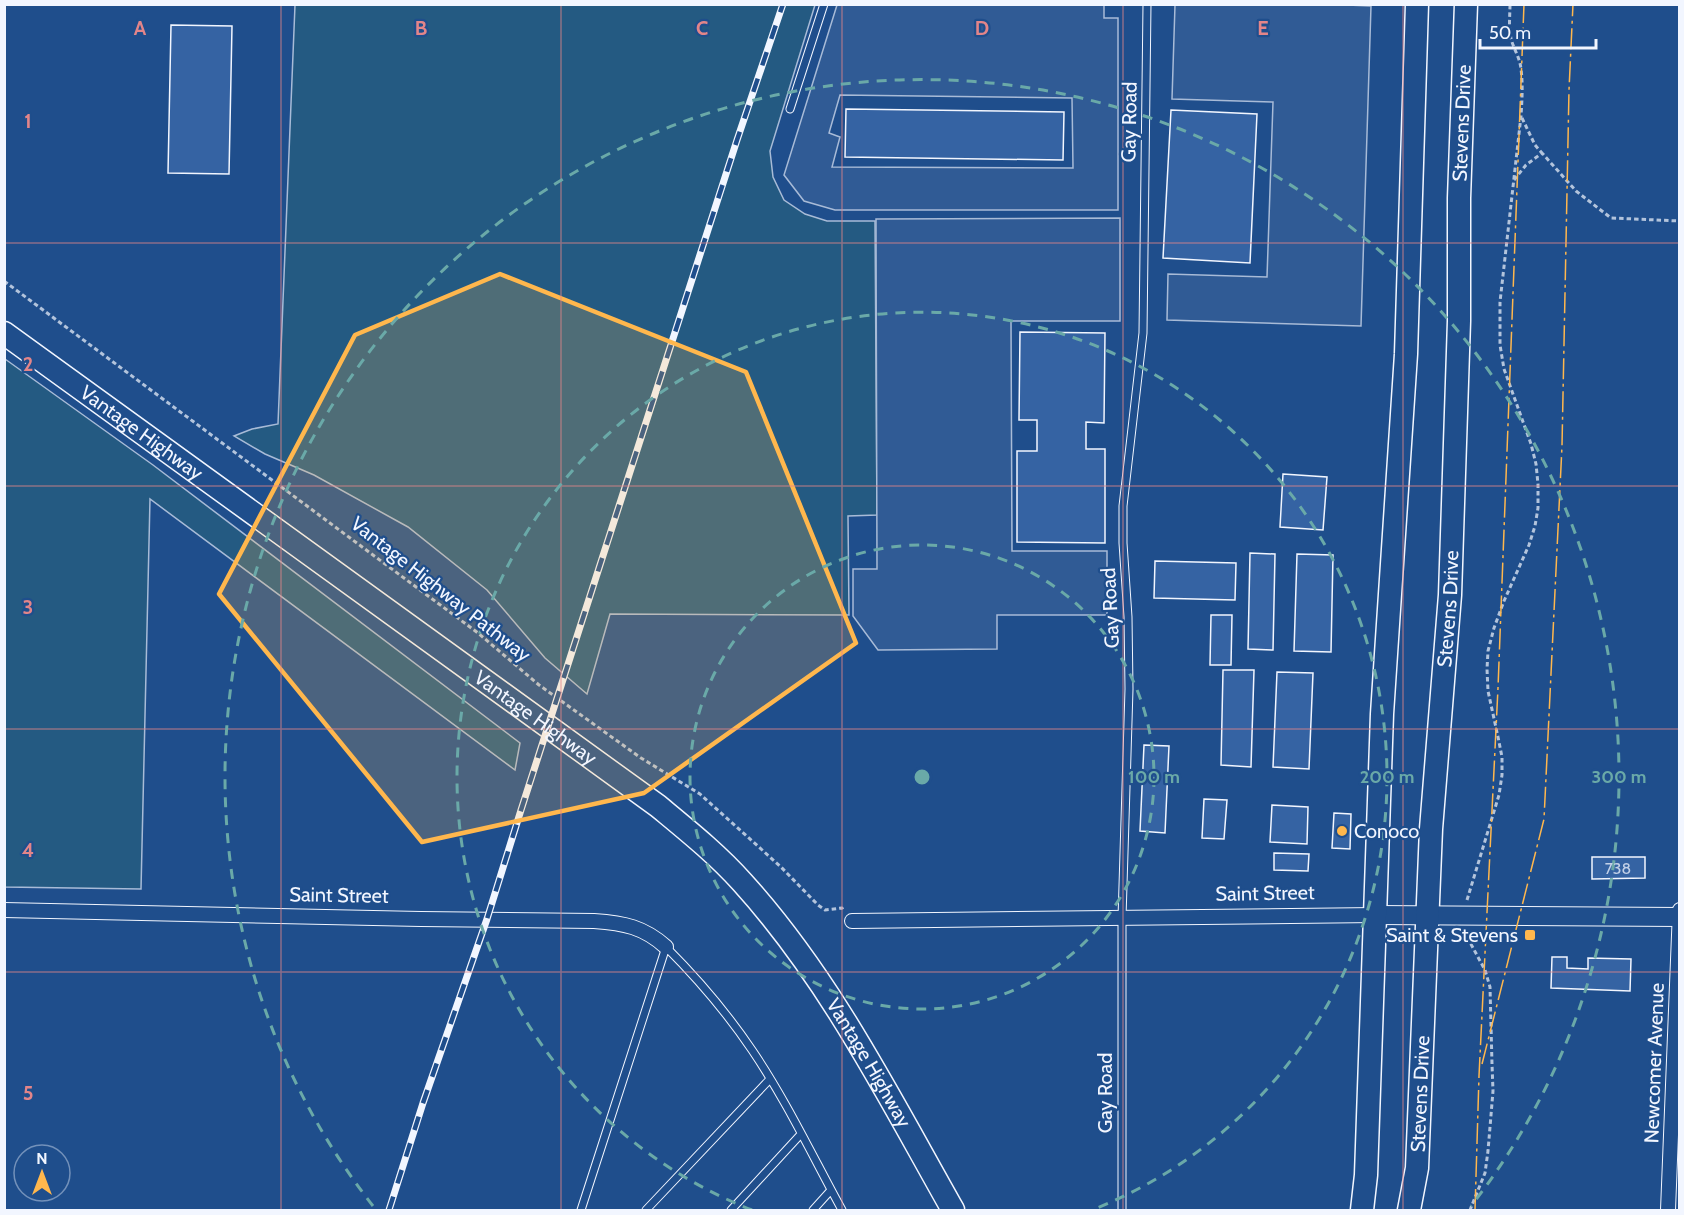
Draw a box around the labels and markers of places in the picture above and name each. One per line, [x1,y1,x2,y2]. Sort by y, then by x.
centre of rings [912,767,932,787]
place label: Conoco [1354,819,1419,843]
marker: Conoco [1335,824,1349,838]
place label: Saint & Stevens [1386,923,1518,947]
marker: Saint & Stevens [1523,928,1537,942]

